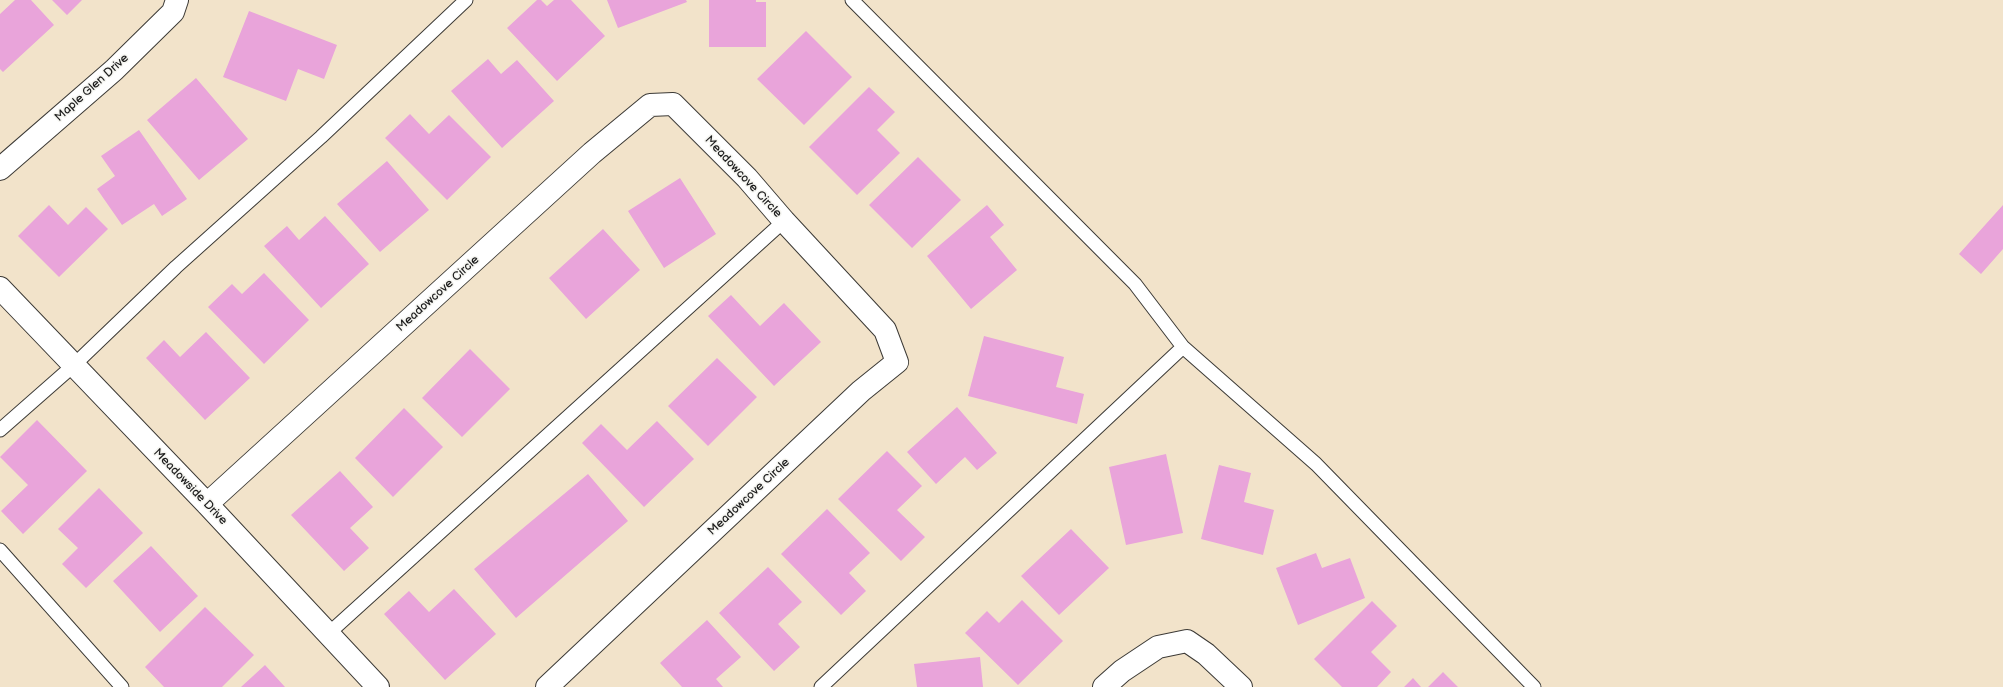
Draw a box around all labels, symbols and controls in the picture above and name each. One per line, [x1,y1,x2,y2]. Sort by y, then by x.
street label: Maple Glen Drive [52,51,132,125]
street label: Meadowcove Circle [701,133,785,221]
street label: Meadowcove Circle [394,253,482,335]
street label: Meadowside Drive [150,446,230,528]
street label: Meadowcove Circle [705,455,793,539]

